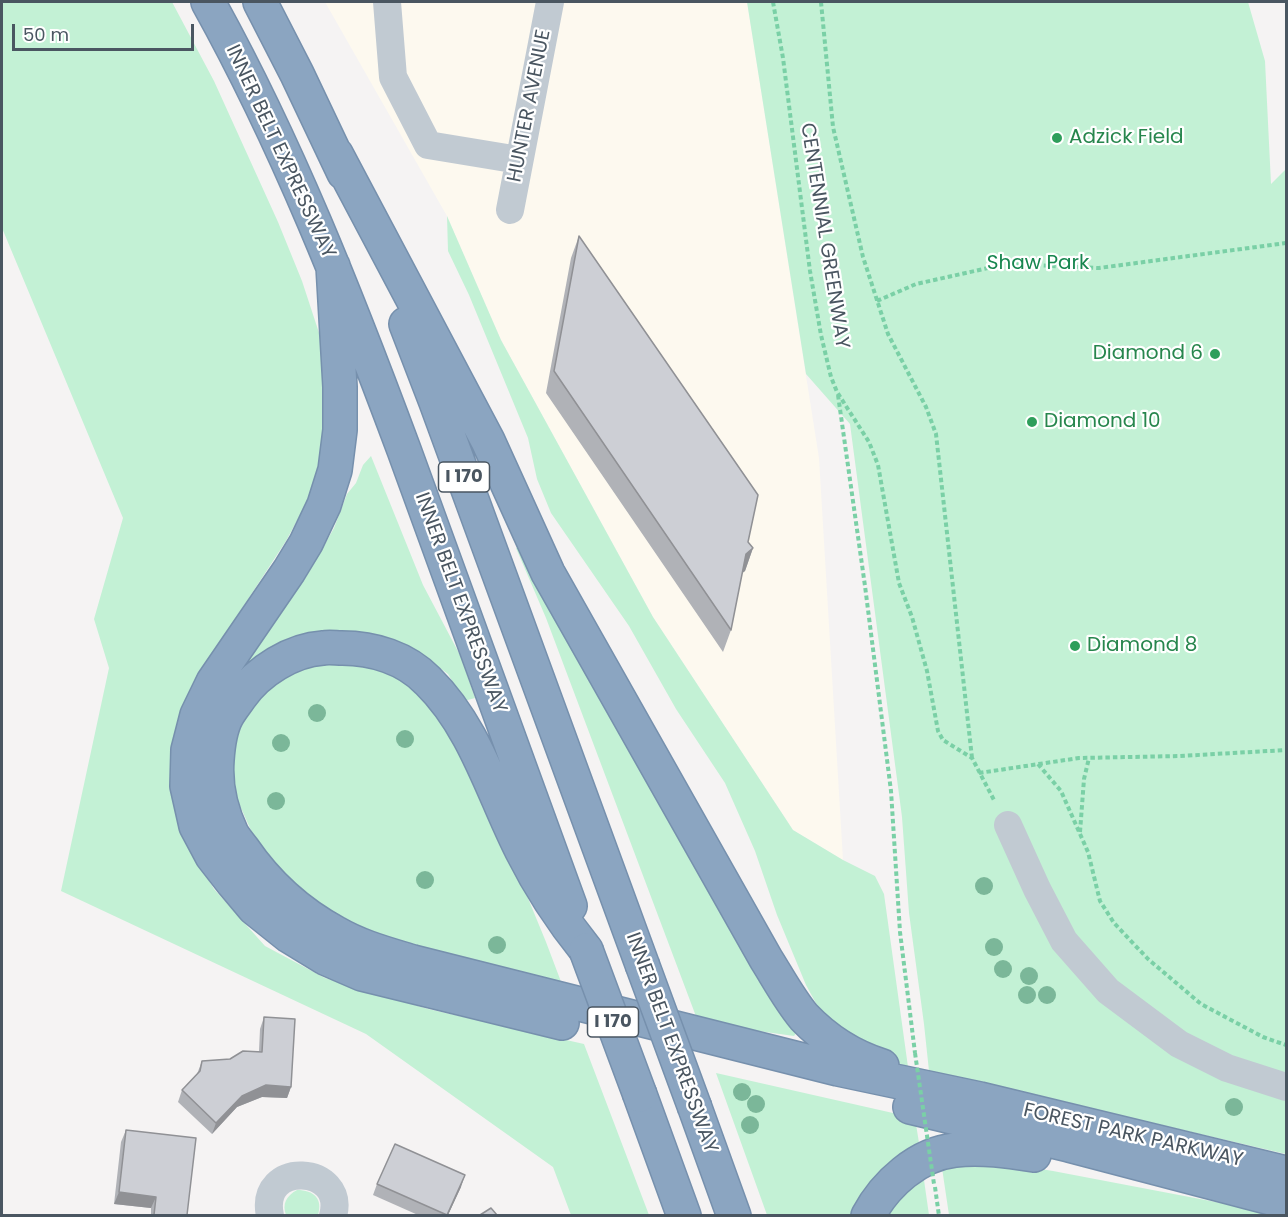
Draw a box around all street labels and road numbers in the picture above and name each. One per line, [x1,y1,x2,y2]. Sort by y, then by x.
street label: HUNTER AVENUE [503,28,557,184]
street label: INNER BELT EXPRESSWAY [220,41,340,263]
street label: CENTENNIAL GREENWAY [794,121,854,351]
road number: I 170 [438,462,490,492]
street label: INNER BELT EXPRESSWAY [409,489,511,717]
street label: INNER BELT EXPRESSWAY [620,929,722,1157]
road number: I 170 [588,1007,638,1037]
street label: FOREST PARK PARKWAY [1021,1099,1245,1173]

